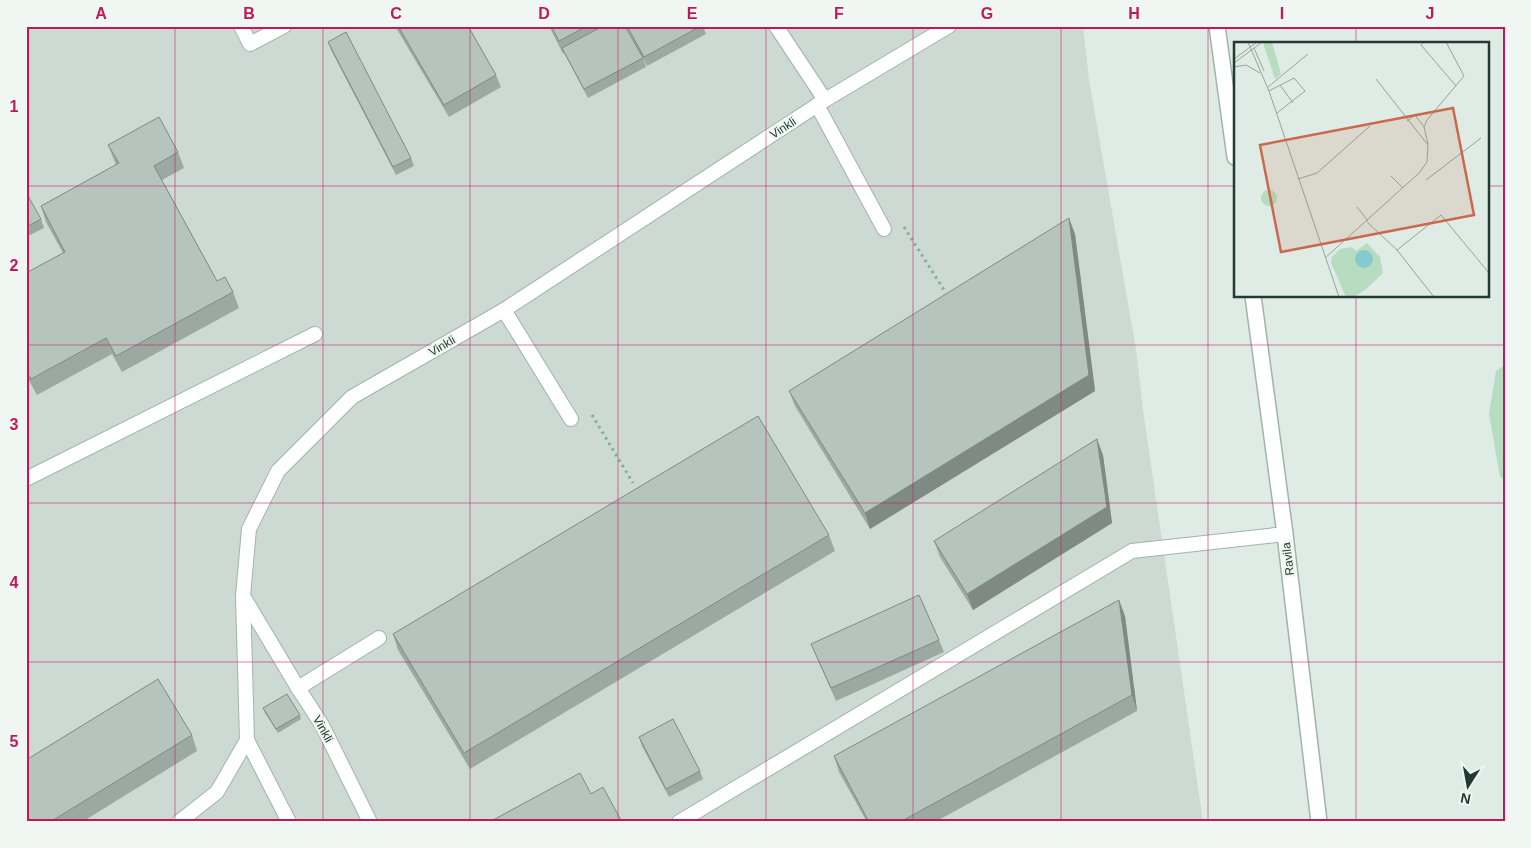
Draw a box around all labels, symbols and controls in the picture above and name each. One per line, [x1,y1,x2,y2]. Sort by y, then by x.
text: A [95,5,107,22]
text: B [243,5,255,22]
text: C [390,5,402,22]
text: D [538,5,550,22]
text: E [687,5,698,22]
text: F [834,5,844,22]
text: G [981,5,993,22]
text: H [1128,5,1140,22]
text: I [1280,5,1284,22]
text: J [1426,5,1434,22]
inset map [1234,42,1488,298]
text: 1 [10,98,19,115]
street label: Vinkli [767,114,799,142]
text: 2 [10,257,19,274]
street label: Vinkli [426,333,458,359]
text: 3 [10,416,19,433]
street label: Ravila [1279,541,1297,576]
text: 4 [10,574,19,591]
street label: Vinkli [310,713,336,745]
text: 5 [10,733,19,750]
north arrow [1444,760,1494,810]
text: N [1459,790,1472,808]

